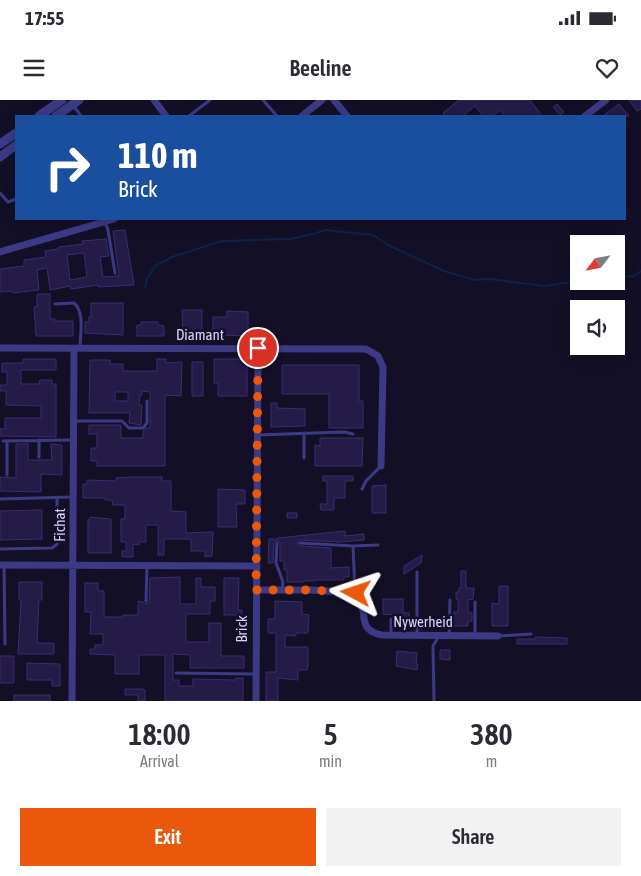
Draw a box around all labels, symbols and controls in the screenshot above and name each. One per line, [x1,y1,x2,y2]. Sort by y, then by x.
text: 17:55 [25,7,64,29]
icon: menu [20,54,48,82]
icon: heart [593,54,621,82]
text: Beeline [290,55,351,81]
icon: right [35,135,100,200]
text: 110 m [118,135,197,175]
text: Brick [118,176,158,202]
north arrow [570,235,625,290]
map controls [570,235,625,355]
button: sound [570,300,625,355]
street label: Diamant [176,326,224,343]
pin [237,327,279,369]
icon: arrive [244,334,272,362]
street label: Fichat [51,508,68,542]
position arrow [329,566,381,618]
street label: Nywerheid [393,613,453,630]
street label: Brick [233,615,250,643]
text: 18:00 [128,717,191,751]
text: 5 [323,717,338,751]
text: 380 [470,717,513,751]
text: Arrival [140,752,179,770]
text: min [319,752,342,770]
text: m [486,752,497,770]
button: Exit [20,808,316,866]
button: Share [326,808,621,866]

